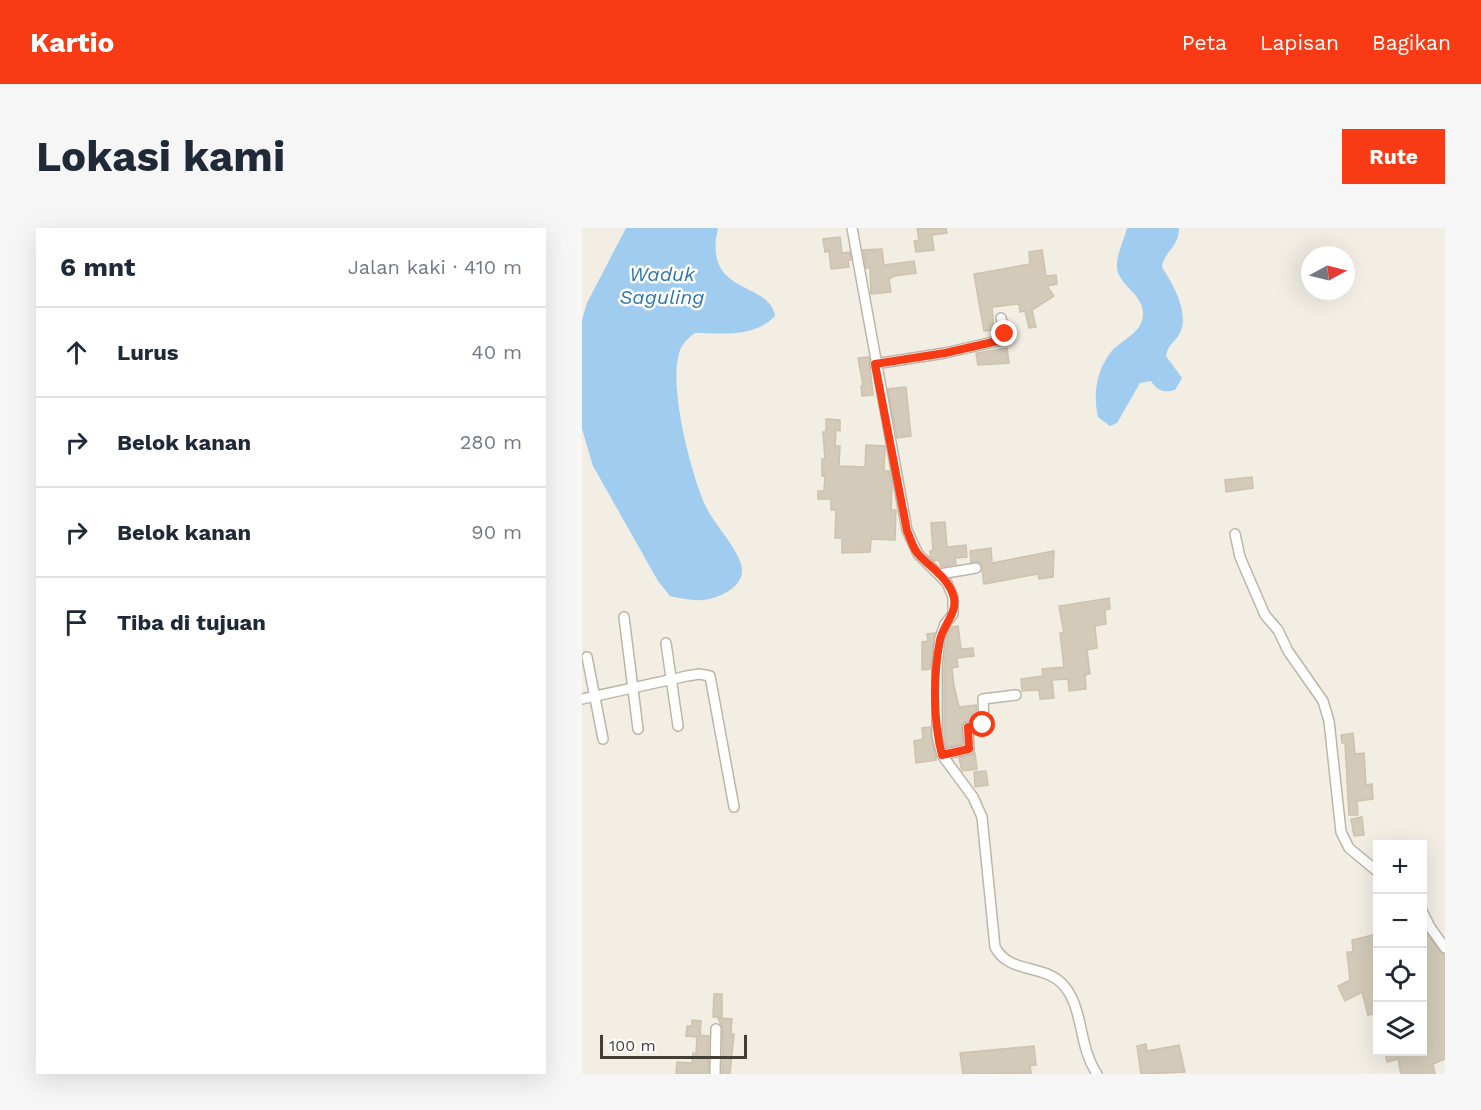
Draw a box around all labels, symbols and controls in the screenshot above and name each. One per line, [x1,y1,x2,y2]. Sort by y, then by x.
text: Kartio [30,26,114,59]
text: Peta [1182,30,1227,55]
text: Lapisan [1260,30,1339,55]
text: Bagikan [1372,30,1451,55]
button: Rute [1342,129,1445,184]
text: Lokasi kami [36,132,285,181]
north arrow [1301,246,1355,300]
text: 6 mnt [60,252,135,282]
text: Jalan kaki · 410 m [348,255,522,279]
water label: Waduk Saguling [620,262,704,309]
route end [991,320,1017,346]
icon: ahead [60,336,93,369]
text: Lurus [117,340,179,365]
text: 40 m [471,340,522,364]
icon: right [60,426,93,459]
text: Belok kanan [117,430,251,455]
text: 280 m [460,430,522,454]
icon: right [60,516,93,549]
text: Belok kanan [117,520,251,545]
text: 90 m [471,520,522,544]
icon: arrive [60,606,93,639]
text: Tiba di tujuan [117,610,266,635]
route start [969,711,995,737]
map controls [1373,840,1427,1056]
button: + [1373,840,1427,894]
button: − [1373,894,1427,948]
button: locate [1373,948,1427,1002]
button: layers [1373,1002,1427,1056]
scale bar [600,1032,747,1060]
text: 100 m [609,1036,656,1055]

